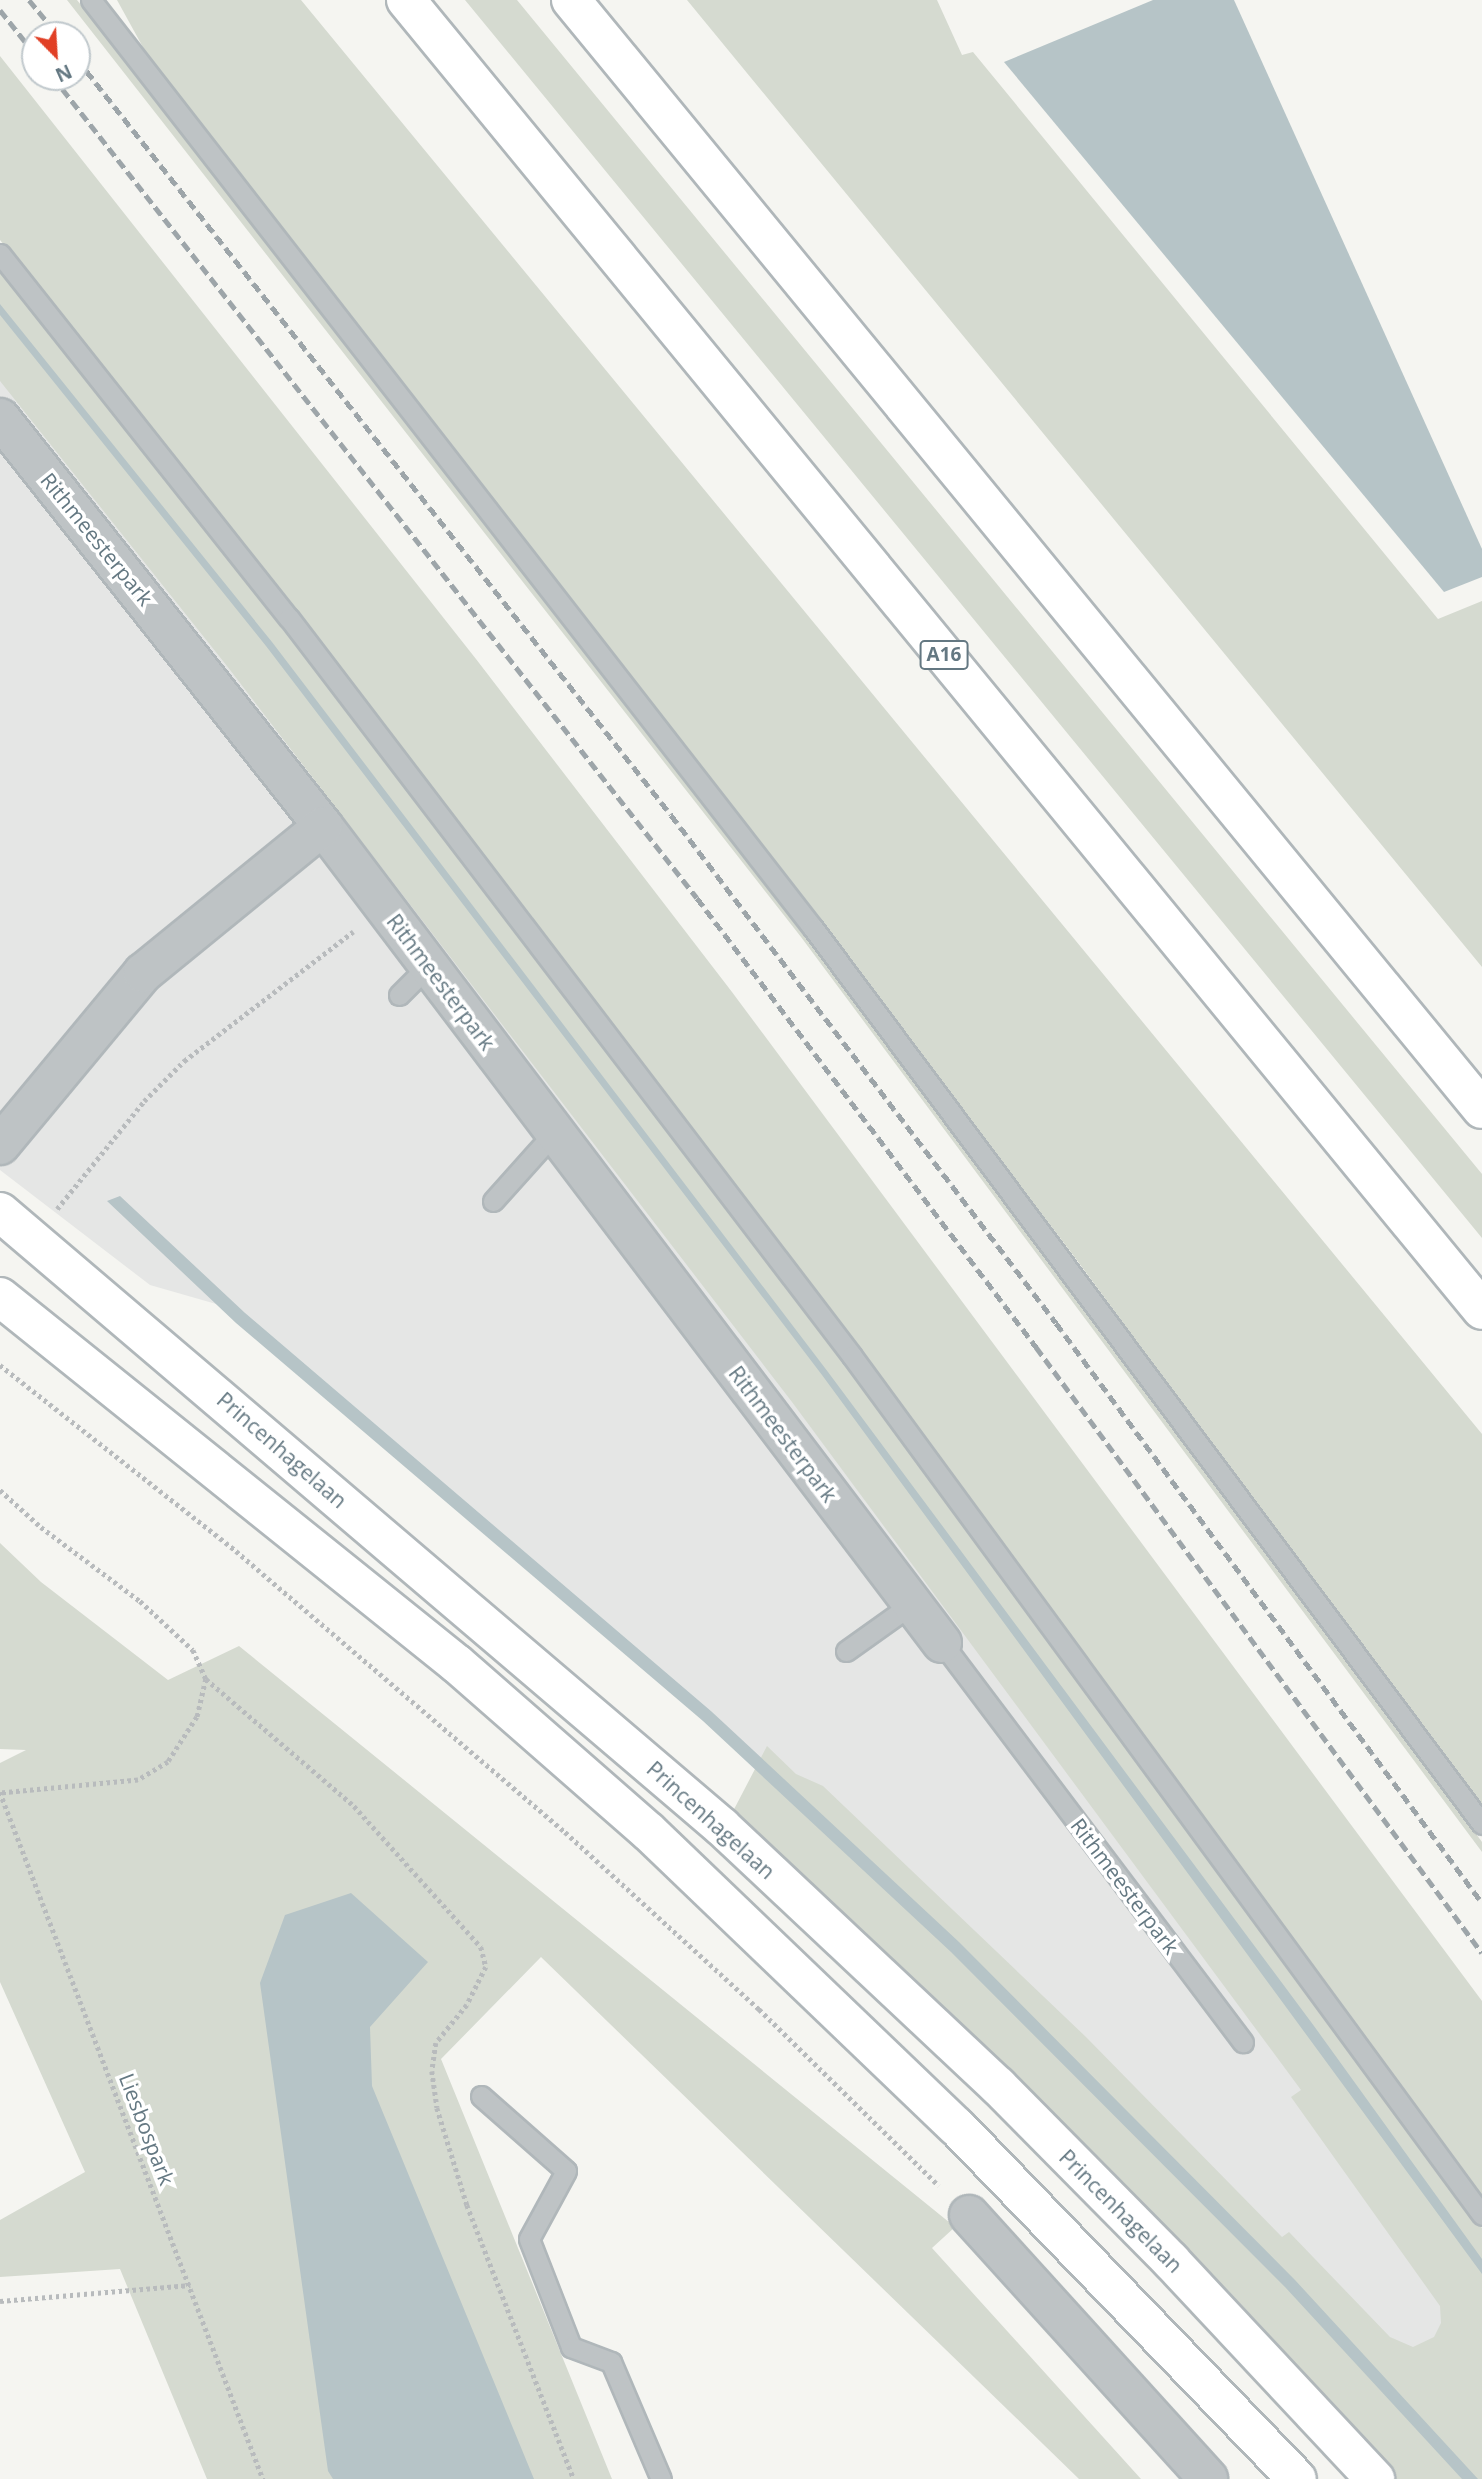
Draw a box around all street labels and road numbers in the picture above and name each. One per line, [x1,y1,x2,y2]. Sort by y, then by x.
street label: Rithmeesterpark [36,467,158,611]
road number: A16 [920,640,968,670]
street label: Rithmeesterpark [382,909,500,1055]
street label: Rithmeesterpark [724,1361,842,1507]
street label: Princenhagelaan [212,1387,352,1513]
street label: Princenhagelaan [642,1756,780,1884]
street label: Rithmeesterpark [1066,1813,1184,1959]
street label: Liesbospark [114,2070,180,2188]
street label: Princenhagelaan [1054,2144,1188,2278]

